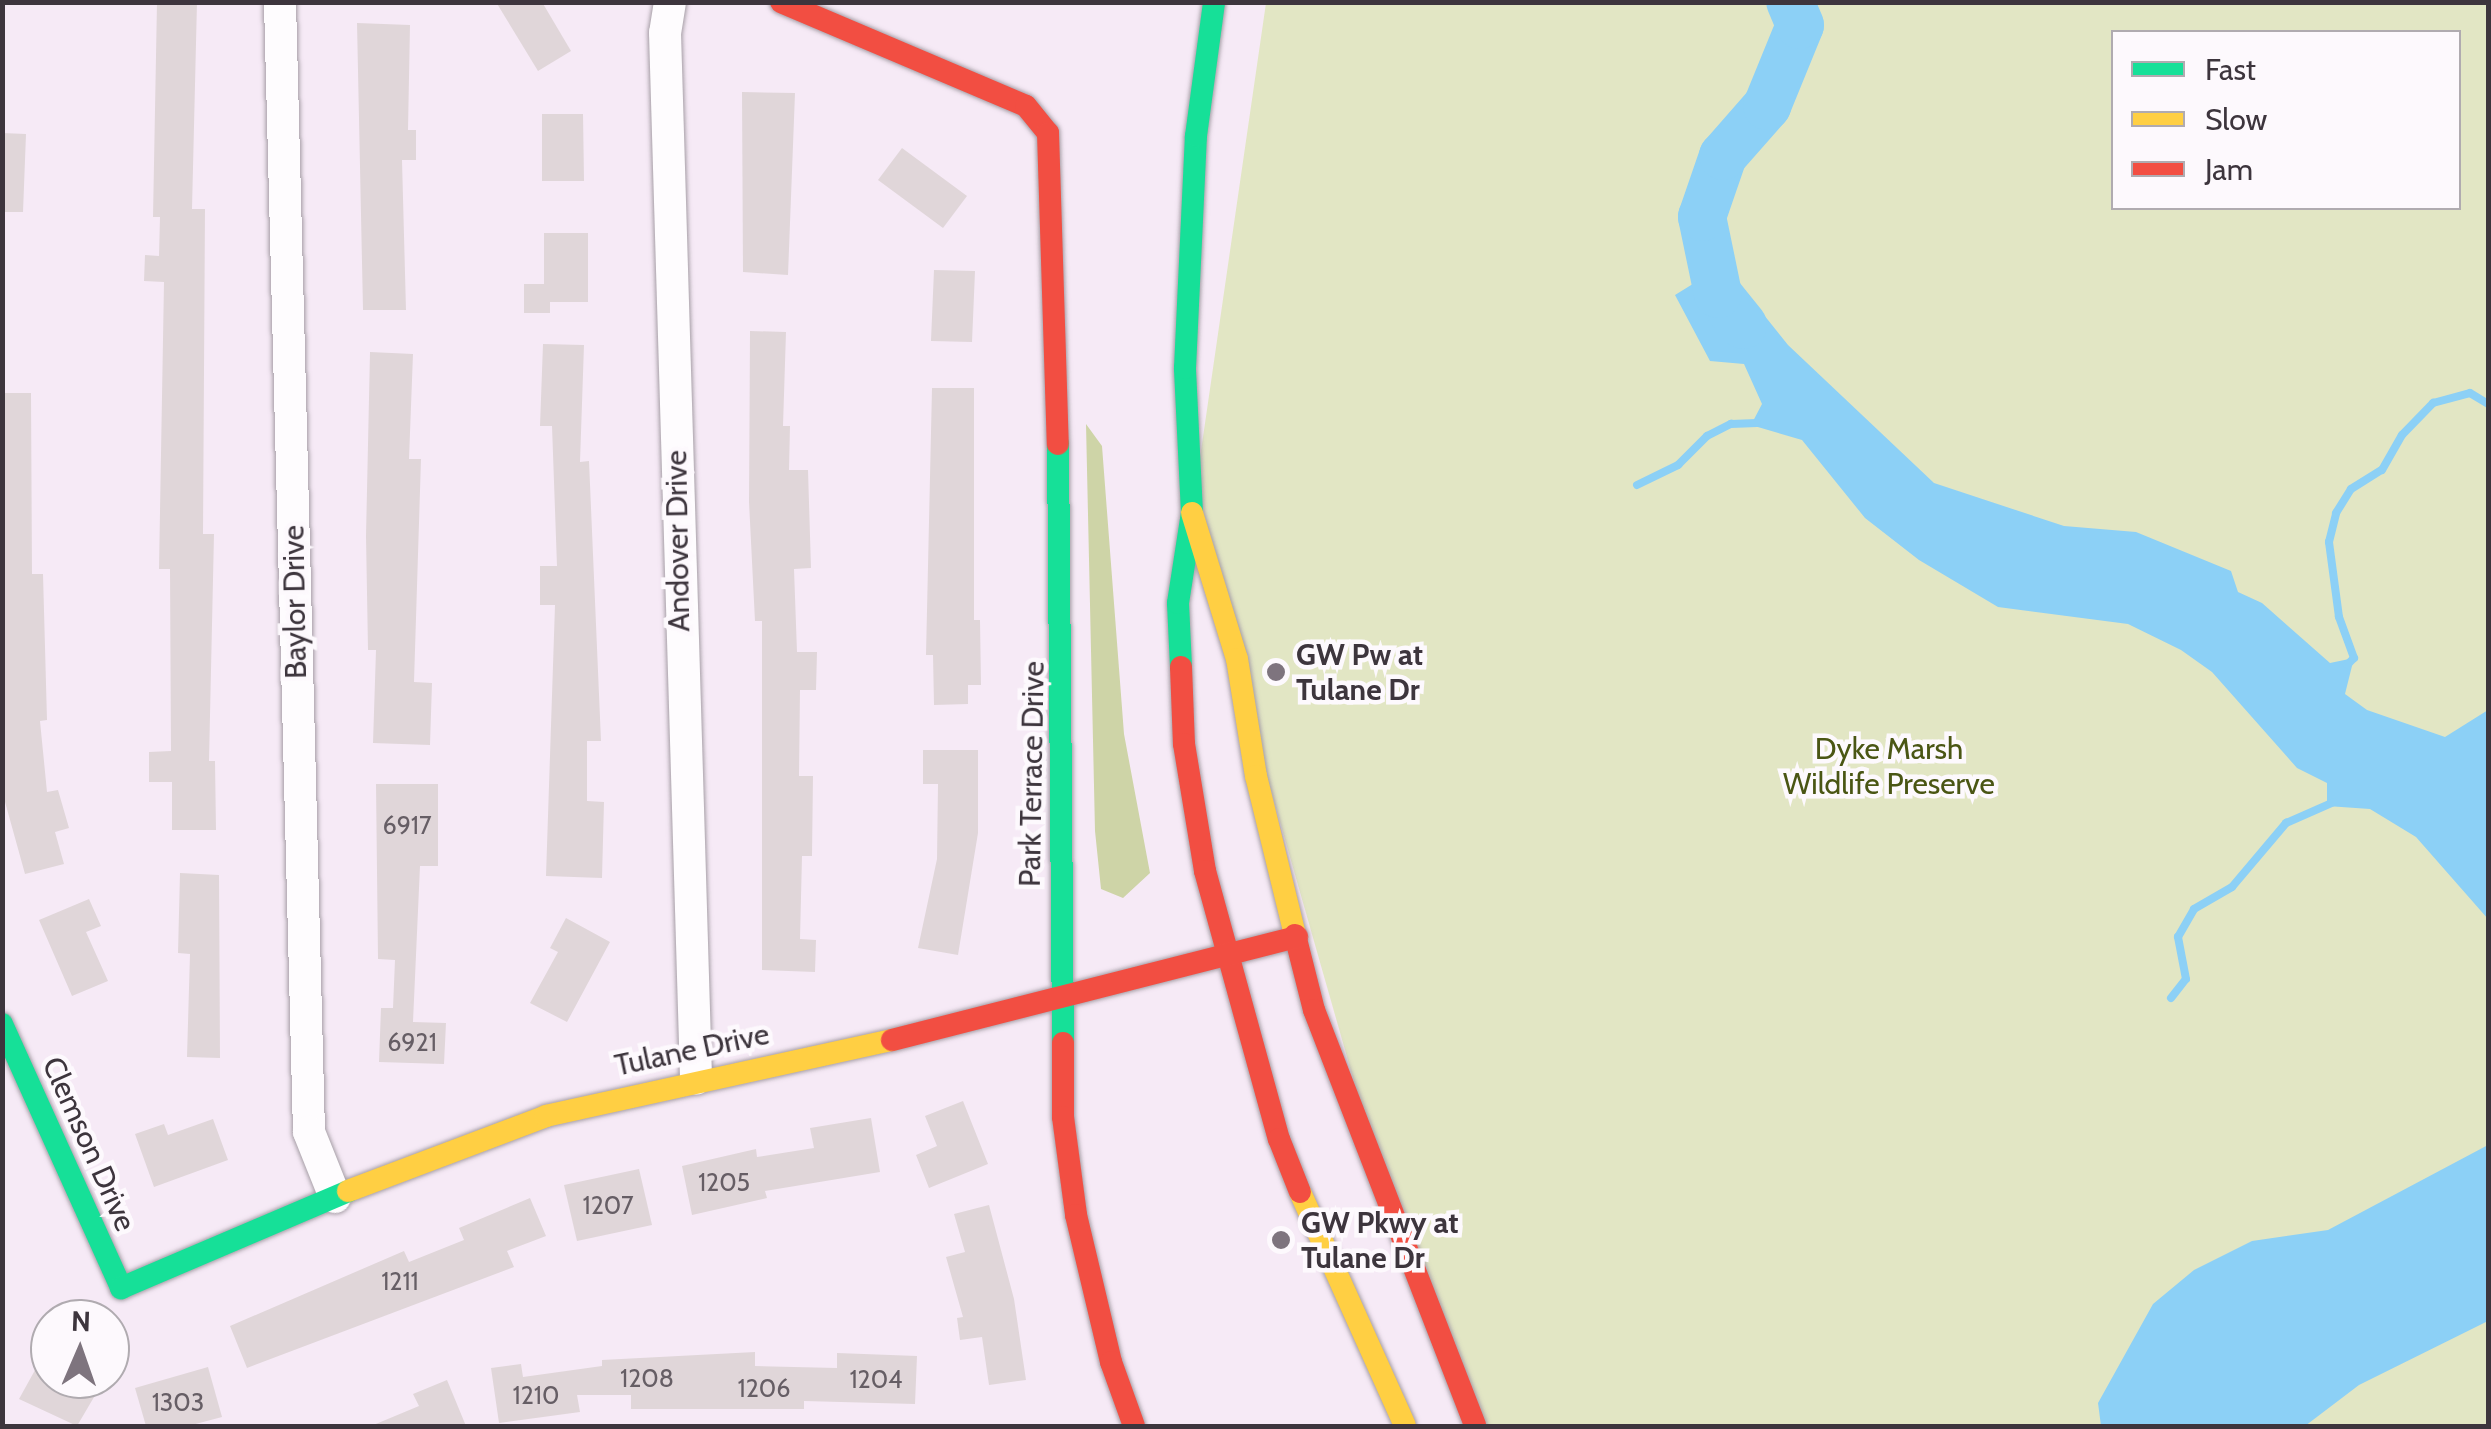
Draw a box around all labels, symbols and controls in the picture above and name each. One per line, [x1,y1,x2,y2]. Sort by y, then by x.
legend [2111,30,2461,210]
text: Fast [2205,51,2256,88]
text: Slow [2205,101,2267,138]
text: Jam [2205,151,2253,188]
street label: Andover Drive [658,450,698,632]
street label: Baylor Drive [276,525,314,679]
place label: GW Pw at Tulane Dr [1296,637,1423,708]
street label: Park Terrace Drive [1012,661,1052,887]
marker: GW Pw at Tulane Dr [1265,661,1287,683]
park label: Dyke Marsh Wildlife Preserve [1783,731,1995,802]
house number: 6917 [382,810,432,840]
street label: Tulane Drive [612,1016,772,1084]
house number: 6921 [387,1027,437,1057]
street label: Clemson Drive [35,1051,143,1237]
house number: 1205 [698,1167,750,1197]
house number: 1207 [583,1190,633,1220]
place label: GW Pkwy at Tulane Dr [1301,1205,1458,1276]
marker: GW Pkwy at Tulane Dr [1270,1229,1292,1251]
house number: 1211 [381,1266,419,1296]
north arrow [30,1299,130,1399]
text: N [70,1304,91,1338]
house number: 1208 [620,1363,674,1393]
house number: 1204 [849,1364,903,1394]
house number: 1206 [738,1373,790,1403]
house number: 1210 [513,1380,559,1410]
house number: 1303 [152,1387,204,1417]

